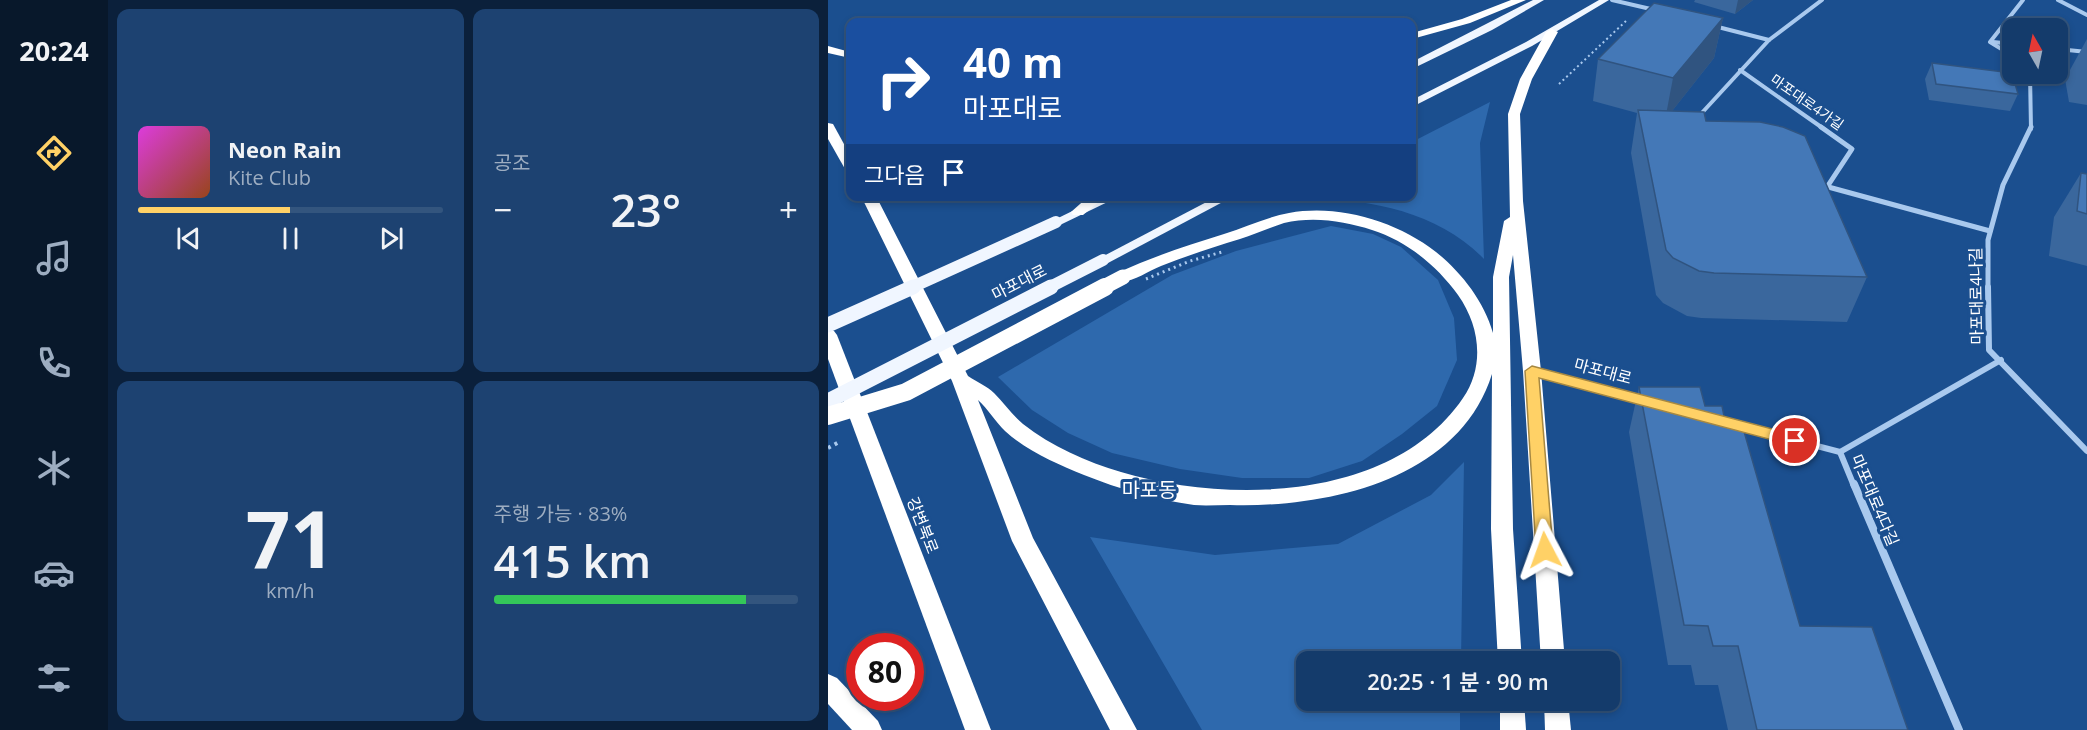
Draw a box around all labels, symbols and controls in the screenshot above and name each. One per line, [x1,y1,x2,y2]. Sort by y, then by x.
north arrow [2002,18,2068,84]
map controls [2002,18,2068,84]
text: 20:24 [19,32,89,69]
text: 40 m [963,33,1063,90]
icon: right [864,42,942,120]
street label: 마포대로4가길 [1767,69,1848,134]
text: 마포대로 [963,89,1062,126]
icon: directions [33,132,75,174]
text: Neon Rain [228,134,342,164]
text: 공조 [494,149,530,176]
icon: arrive [937,156,970,189]
text: 그다음 [864,159,925,189]
text: Kite Club [228,164,311,191]
text: 23° [610,179,681,240]
text: − [494,187,512,232]
text: + [779,187,798,232]
icon: previous [172,222,205,255]
icon: pause [274,222,307,255]
icon: next [375,222,408,255]
icon: music [33,237,75,279]
street label: 마포대로4나길 [1964,247,1988,345]
street label: 마포대로 [988,259,1050,305]
icon: phone [33,342,75,384]
street label: 마포대로 [1572,353,1635,389]
pin [1769,415,1820,466]
icon: arrive [1778,424,1811,457]
icon: climate [33,447,75,489]
street label: 마포대로4다길 [1846,451,1904,549]
district label: 마포동 [1121,476,1177,503]
text: 71 [246,485,335,591]
street label: 강변북로 [902,494,944,557]
text: 주행 가능 · 83% [494,500,627,527]
position arrow [1513,518,1577,582]
text: 415 km [494,530,651,591]
icon: car [33,552,75,594]
text: km/h [266,577,315,604]
speed limit sign: 80 [846,633,924,711]
icon: filters [33,657,75,699]
text: 20:25 · 1 분 · 90 m [1367,666,1549,696]

